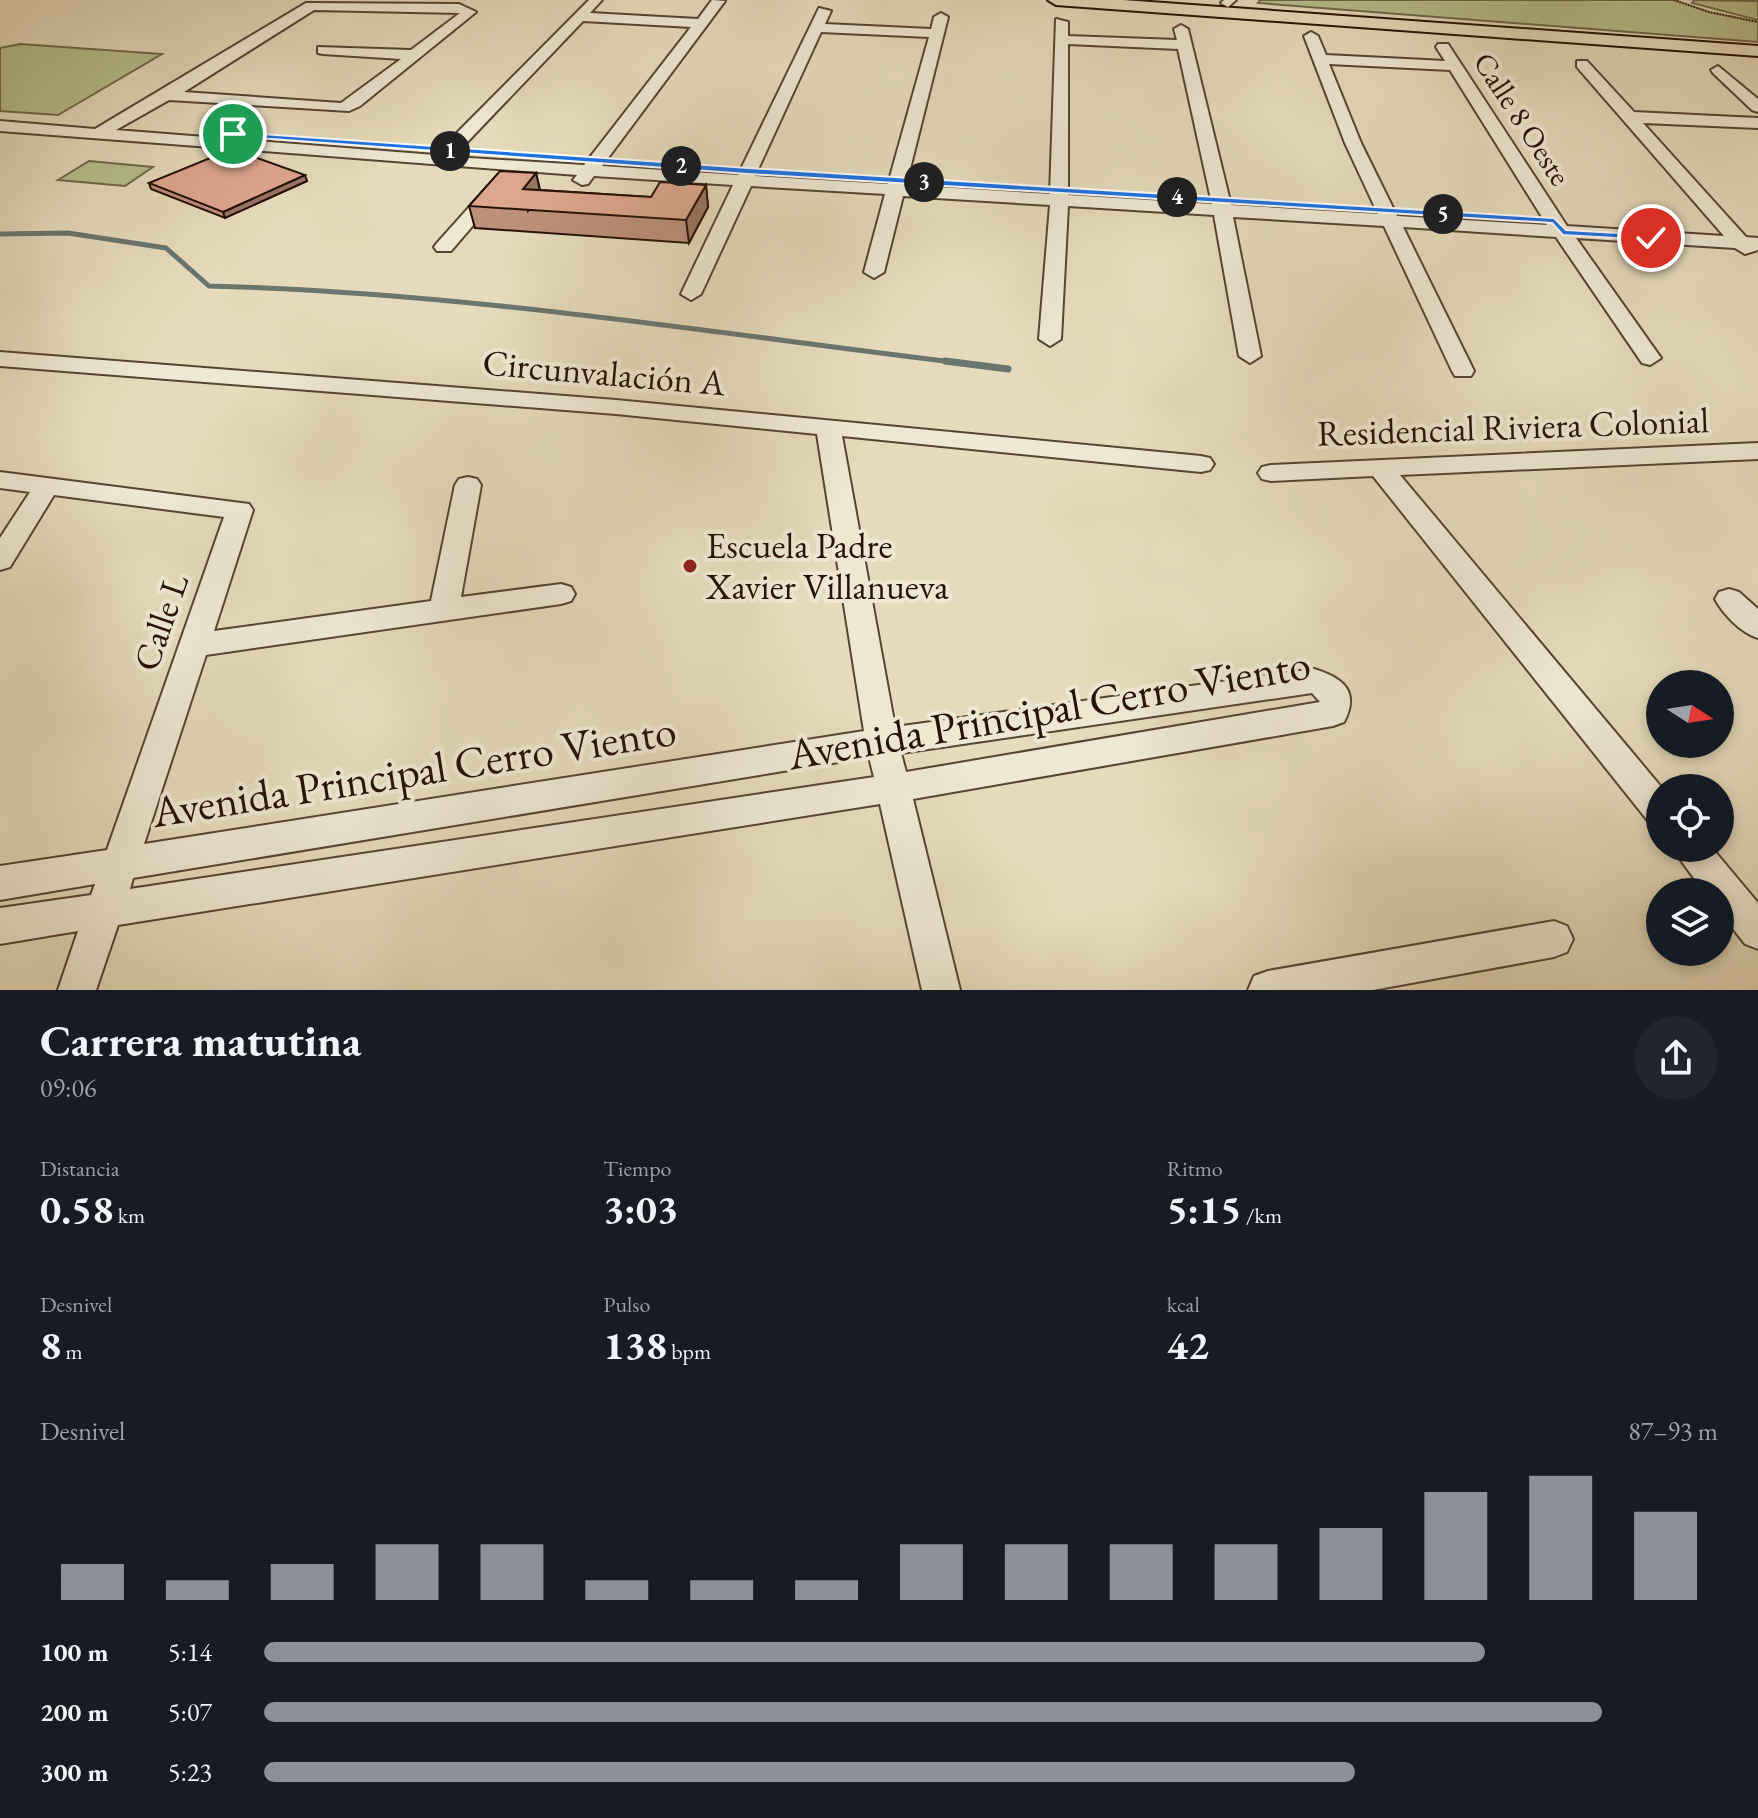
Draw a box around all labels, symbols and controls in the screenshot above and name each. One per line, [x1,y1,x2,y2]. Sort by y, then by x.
street label: Calle 8 Oeste [1465,45,1580,193]
pin [199,100,267,168]
icon: arrive [211,112,255,156]
pin: 1 [430,131,470,171]
text: 1 [444,136,456,165]
pin: 2 [661,146,701,186]
text: 2 [675,151,687,180]
pin: 3 [904,162,944,202]
text: 3 [918,167,930,196]
pin: 4 [1157,177,1197,217]
text: 4 [1171,182,1183,211]
pin: 5 [1423,194,1463,234]
text: 5 [1437,199,1449,228]
pin [1617,204,1685,272]
icon: check [1629,216,1673,260]
street label: Circunvalación A [481,338,728,407]
street label: Residencial Riviera Colonial [1316,396,1710,457]
place label: Escuela Padre Xavier Villanueva [705,522,949,610]
marker: Escuela Padre Xavier Villanueva [681,557,699,575]
street label: Calle L [122,567,199,677]
street label: Avenida Principal Cerro Viento [782,634,1315,783]
north arrow [1646,670,1734,758]
map controls [1646,670,1734,966]
street label: Avenida Principal Cerro Viento [147,701,680,840]
button: locate [1646,774,1734,862]
button: layers [1646,878,1734,966]
text: Carrera matutina [40,1012,361,1069]
button: share [1634,1016,1718,1100]
text: 09:06 [40,1071,96,1105]
text: Distancia [40,1154,120,1183]
text: Tiempo [603,1154,671,1183]
text: Ritmo [1167,1154,1223,1183]
text: 0.58 [40,1183,113,1235]
text: 3:03 [603,1183,678,1235]
text: 5:15 [1167,1183,1241,1235]
text: km [113,1201,145,1230]
text: /km [1241,1201,1282,1230]
text: Desnivel [40,1290,112,1319]
text: Pulso [603,1290,650,1319]
text: kcal [1167,1290,1200,1319]
text: 8 [40,1319,61,1371]
text: 138 [603,1319,667,1371]
text: 42 [1167,1319,1209,1371]
text: m [61,1337,83,1366]
text: bpm [667,1337,711,1366]
text: Desnivel [40,1414,125,1448]
text: 87–93 m [1628,1414,1718,1448]
text: 100 m [40,1635,108,1669]
text: 5:14 [168,1635,212,1669]
text: 200 m [40,1695,108,1729]
text: 5:07 [168,1695,212,1729]
text: 300 m [40,1755,108,1789]
text: 5:23 [168,1755,212,1789]

